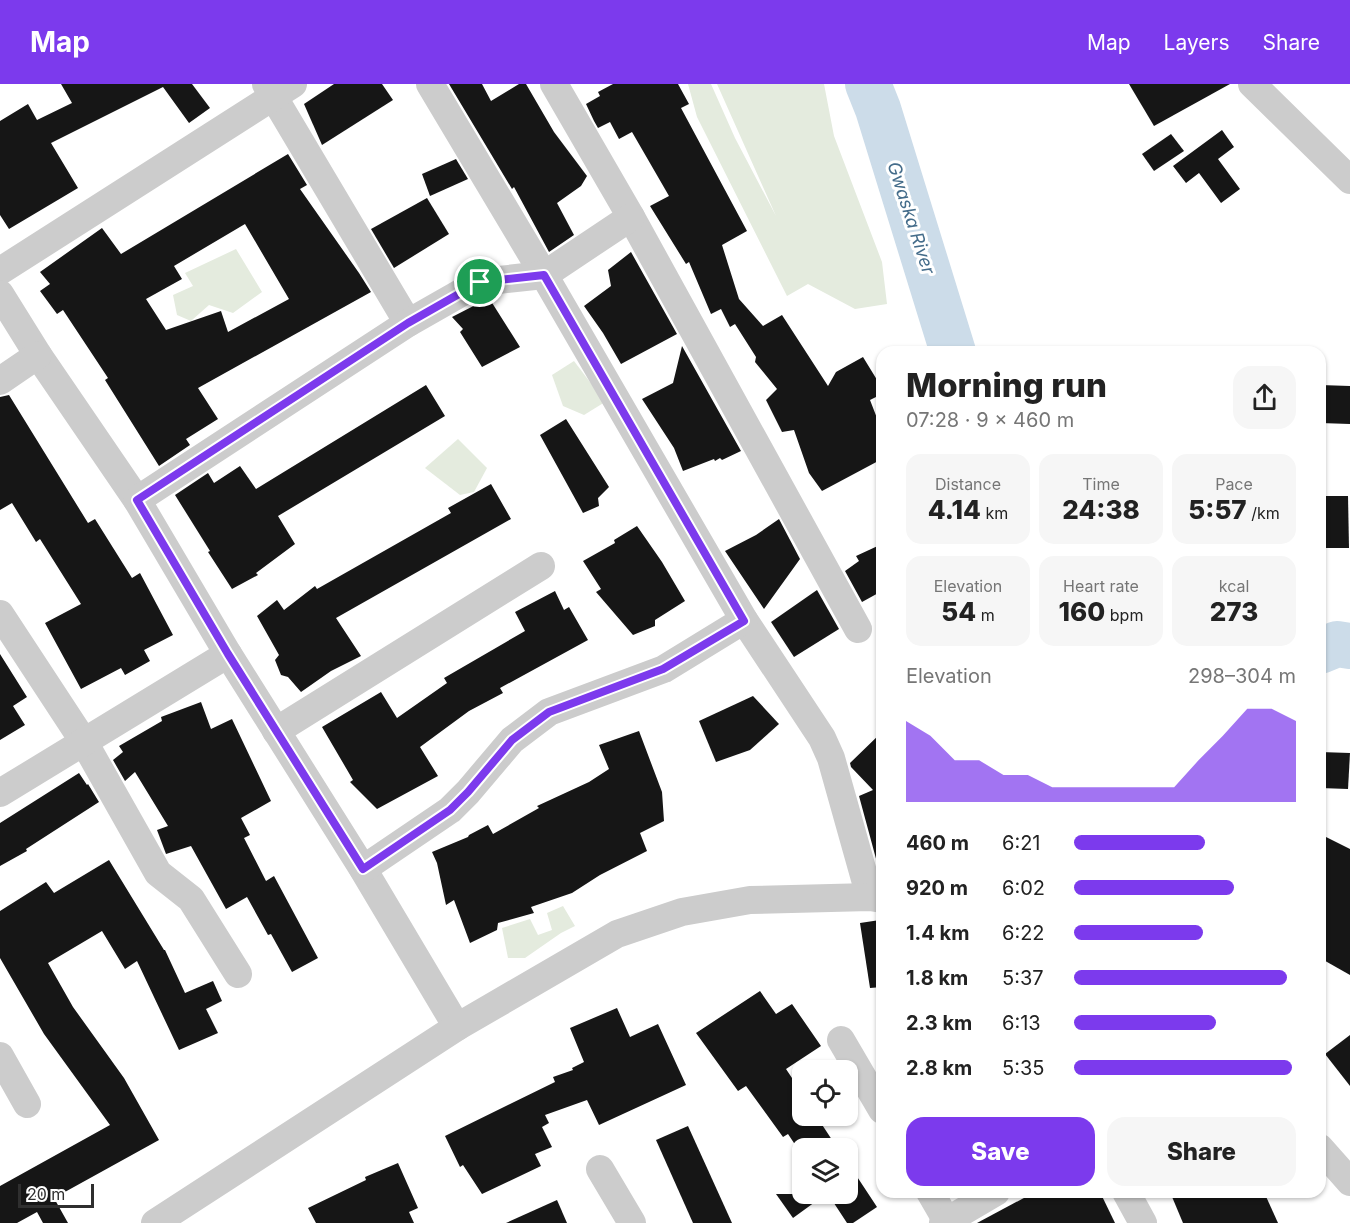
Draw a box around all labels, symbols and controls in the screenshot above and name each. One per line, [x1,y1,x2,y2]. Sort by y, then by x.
text: Map [30,25,90,59]
text: Map [1087,30,1131,55]
text: Layers [1164,30,1230,55]
text: Share [1263,30,1320,55]
water label: Gwaska River [883,159,940,278]
pin [454,256,505,307]
icon: arrive [463,265,496,298]
text: Morning run [906,365,1107,405]
button: share [1233,366,1296,429]
text: 07:28 · 9 × 460 m [906,408,1074,432]
text: Distance [935,474,1001,494]
text: Time [1082,474,1120,494]
text: Pace [1215,474,1253,494]
text: 4.14 [928,494,981,525]
text: 24:38 [1062,494,1140,525]
text: 5:57 [1188,494,1247,525]
text: km [981,503,1008,523]
text: /km [1247,503,1280,523]
text: Elevation [934,576,1002,596]
text: Heart rate [1063,576,1139,596]
text: kcal [1219,576,1249,596]
text: 54 [941,596,976,627]
text: 160 [1059,596,1105,627]
text: 273 [1210,596,1258,627]
text: m [976,605,995,625]
text: bpm [1105,605,1143,625]
text: Elevation [906,664,992,688]
text: 298–304 m [1188,664,1296,688]
text: 460 m [906,831,969,855]
text: 6:21 [1002,831,1041,855]
text: 920 m [906,876,968,900]
text: 6:02 [1002,876,1045,900]
text: 1.4 km [906,921,969,945]
text: 6:22 [1002,921,1045,945]
text: 1.8 km [906,966,968,990]
text: 5:37 [1002,966,1044,990]
text: 2.3 km [906,1011,972,1035]
text: 6:13 [1002,1011,1041,1035]
text: 2.8 km [906,1056,972,1080]
text: 5:35 [1002,1056,1044,1080]
map controls [792,1060,858,1204]
button: locate [792,1060,858,1126]
button: Save [906,1117,1095,1186]
button: Share [1107,1117,1296,1186]
button: layers [792,1138,858,1204]
scale bar [18,1181,94,1208]
text: 20 m [27,1184,65,1204]

